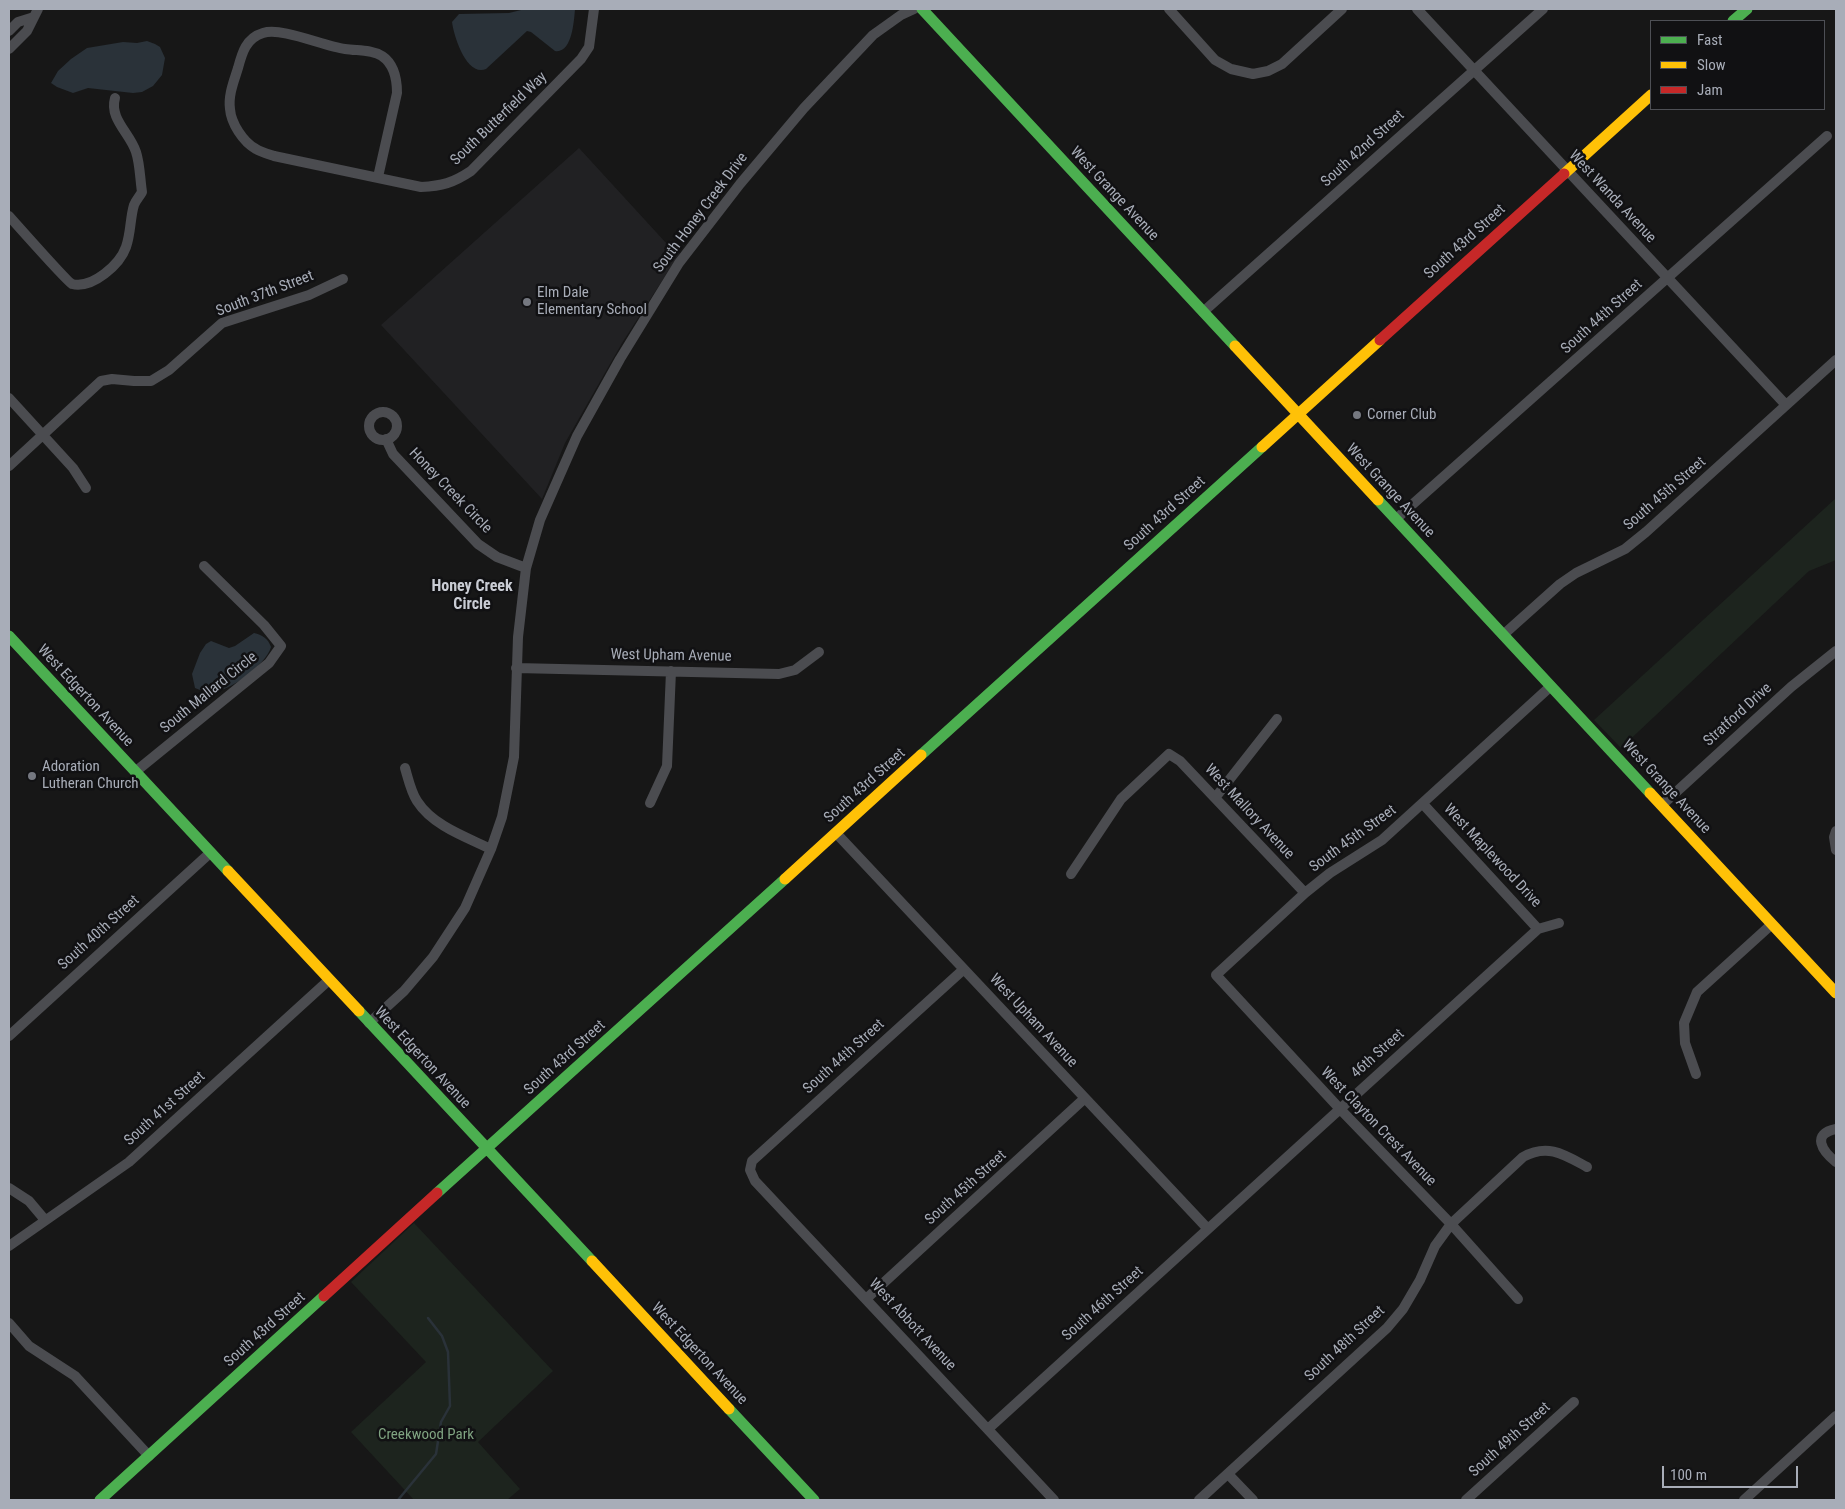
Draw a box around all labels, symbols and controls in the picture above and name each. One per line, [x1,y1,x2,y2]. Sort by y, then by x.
legend [1650,20,1825,110]
text: Fast [1697,31,1722,49]
text: Slow [1697,56,1726,74]
street label: South Butterfield Way [447,68,551,170]
text: Jam [1697,81,1723,99]
street label: South 42nd Street [1318,107,1408,191]
street label: West Grange Avenue [1066,143,1162,245]
street label: West Wanda Avenue [1565,147,1659,247]
street label: South Honey Creek Drive [650,149,752,277]
street label: South 43rd Street [1421,201,1509,283]
street label: South 37th Street [214,267,316,321]
street label: South 44th Street [1558,276,1646,358]
place label: Elm Dale Elementary School [537,284,647,319]
marker: Elm Dale Elementary School [521,296,533,308]
place label: Corner Club [1367,406,1437,424]
marker: Corner Club [1351,409,1363,421]
street label: West Grange Avenue [1342,440,1438,542]
street label: Honey Creek Circle [405,445,495,537]
street label: South 45th Street [1620,453,1710,535]
street label: South 43rd Street [1121,473,1209,555]
district label: Honey Creek Circle [431,577,513,615]
street label: West Edgerton Avenue [33,641,137,751]
street label: West Upham Avenue [610,646,732,666]
street label: South Mallard Circle [157,648,261,738]
street label: Stratford Drive [1700,680,1776,750]
street label: West Grange Avenue [1618,736,1714,838]
street label: South 43rd Street [821,745,909,827]
place label: Adoration Lutheran Church [42,758,139,793]
street label: West Mallory Avenue [1200,761,1298,863]
marker: Adoration Lutheran Church [26,770,38,782]
street label: West Maplewood Drive [1439,801,1545,911]
street label: South 45th Street [1306,802,1400,876]
street label: South 40th Street [55,892,143,974]
street label: West Upham Avenue [985,971,1081,1071]
street label: West Edgerton Avenue [370,1003,474,1113]
street label: South 44th Street [800,1016,888,1098]
street label: South 43rd Street [521,1017,609,1099]
street label: 46th Street [1348,1026,1408,1082]
street label: West Clayton Crest Avenue [1316,1064,1440,1190]
street label: South 41st Street [121,1068,209,1150]
street label: South 45th Street [922,1147,1010,1229]
street label: South 46th Street [1059,1263,1147,1345]
street label: West Abbott Avenue [865,1275,959,1375]
street label: South 43rd Street [221,1289,309,1371]
street label: West Edgerton Avenue [647,1299,751,1409]
street label: South 48th Street [1301,1302,1389,1386]
street label: South 49th Street [1466,1399,1554,1481]
park label: Creekwood Park [378,1426,474,1444]
scale bar [1665,1456,1801,1488]
text: 100 m [1670,1466,1707,1484]

